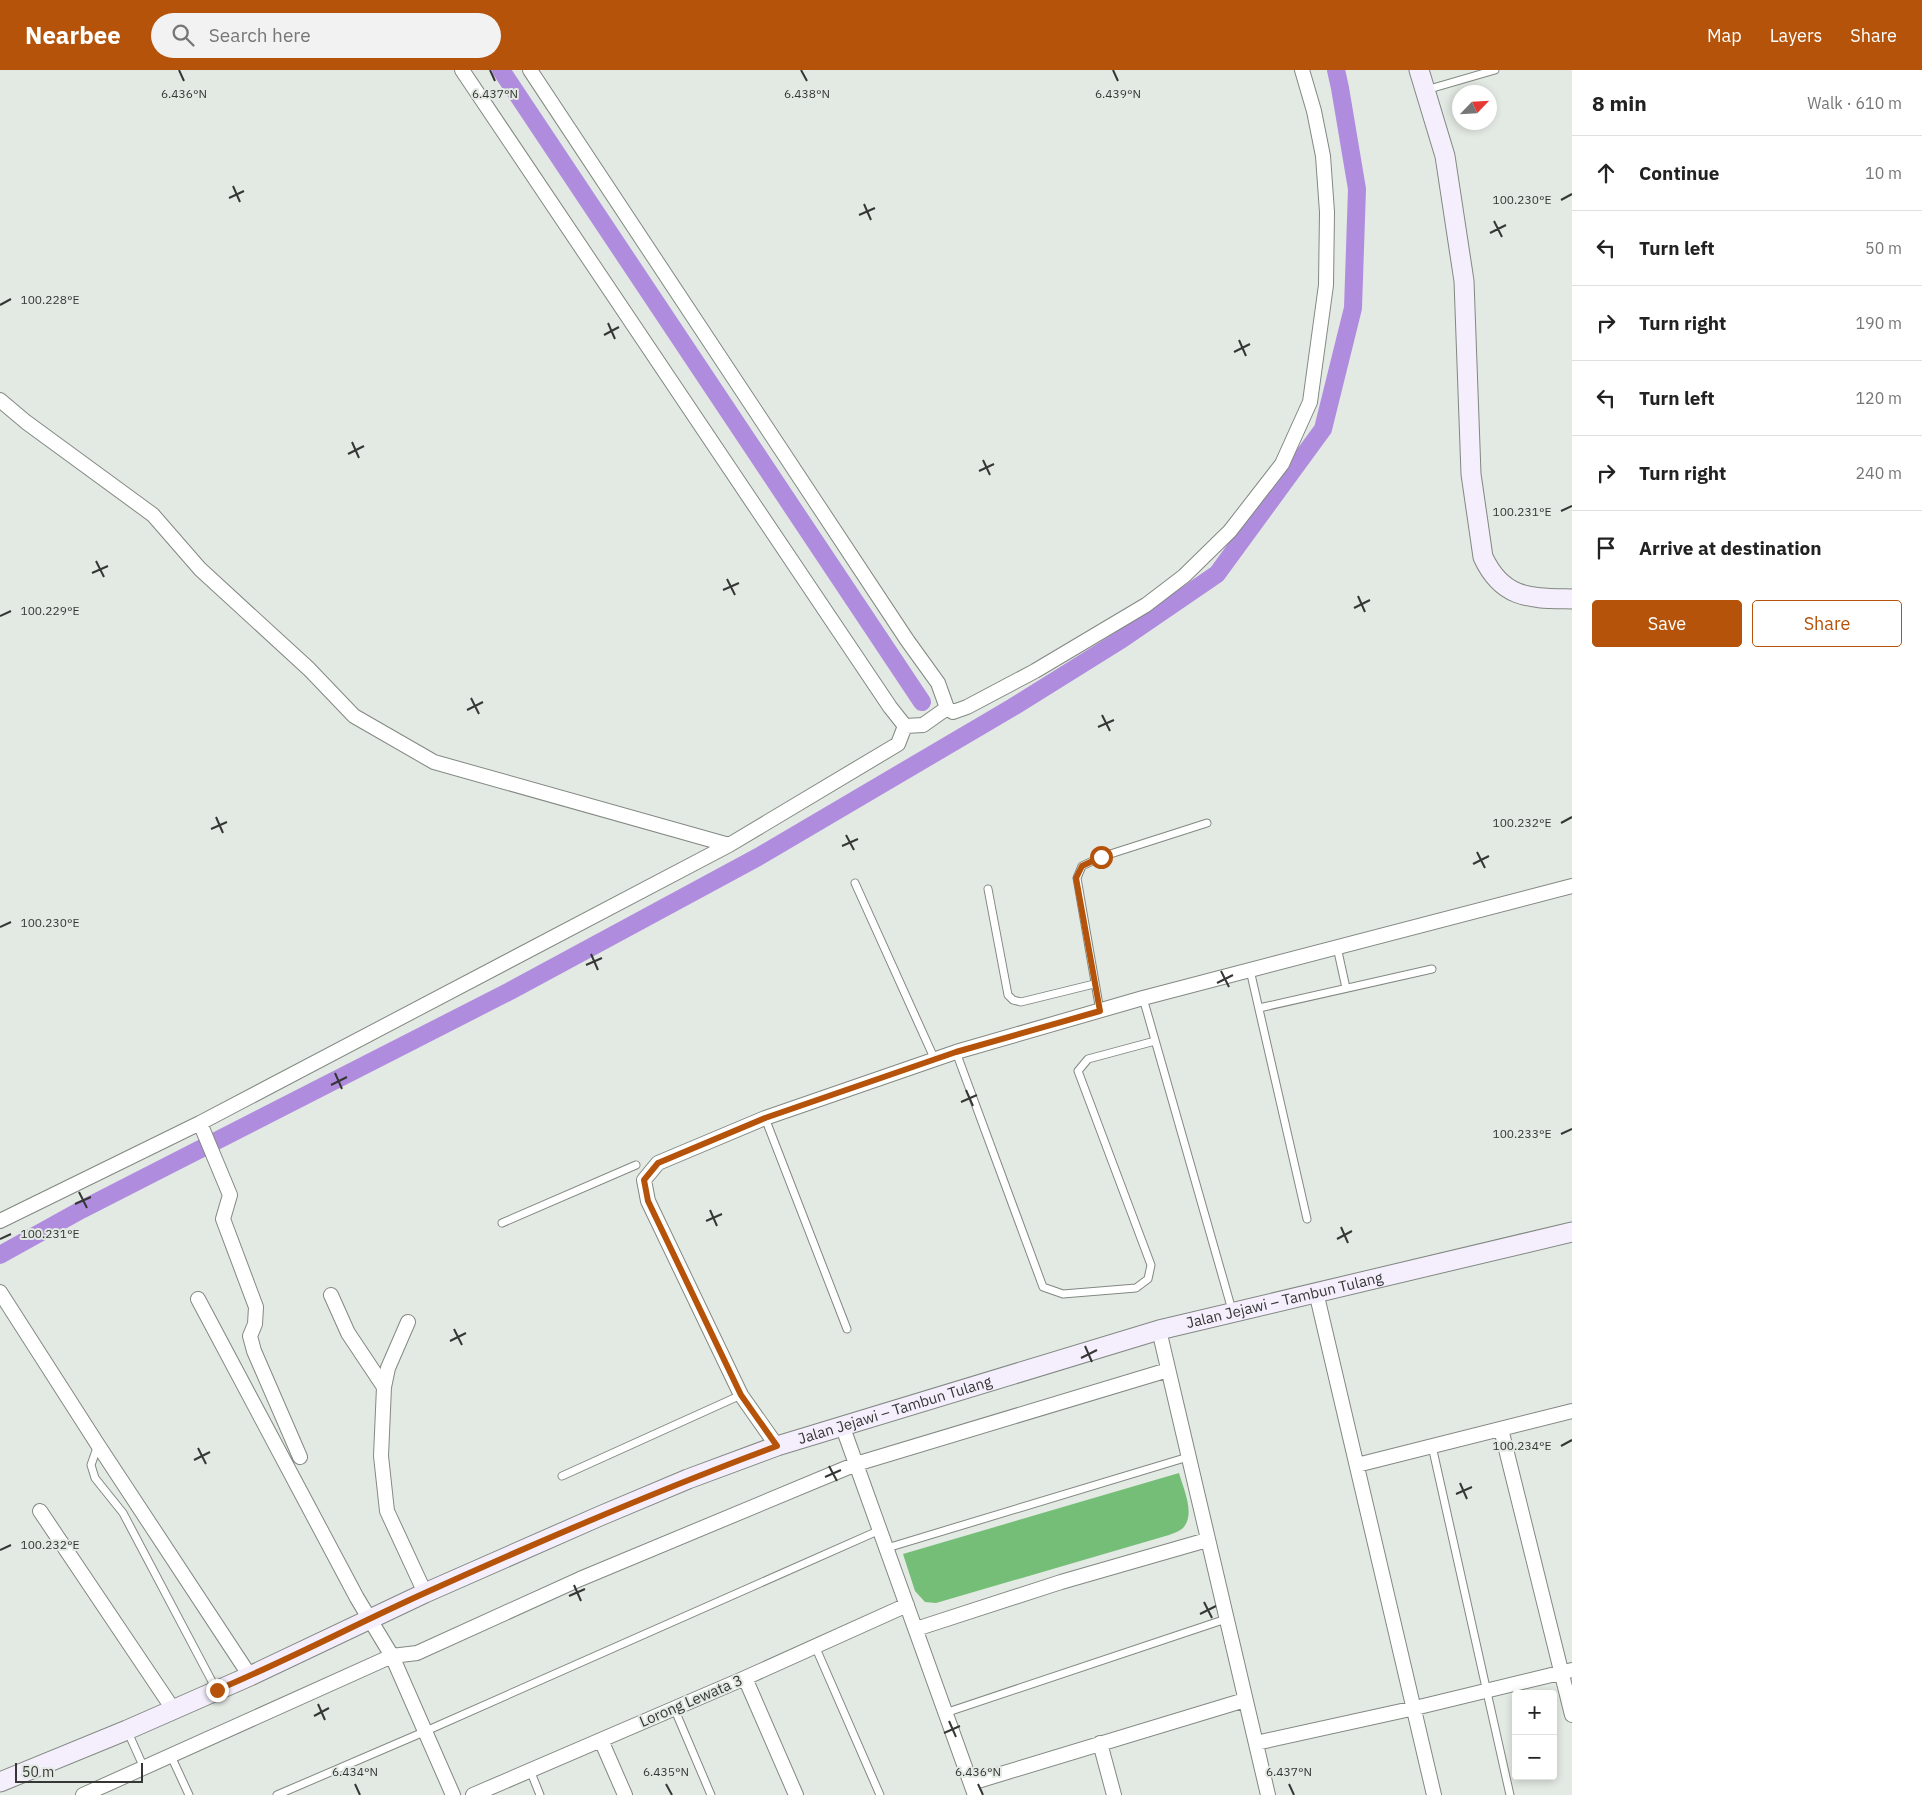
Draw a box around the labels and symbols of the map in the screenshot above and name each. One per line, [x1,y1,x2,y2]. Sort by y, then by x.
north arrow [1452,85,1497,130]
text: 6.436°N [161,86,207,101]
text: 6.437°N [472,86,518,101]
text: 6.438°N [784,86,830,101]
text: 6.439°N [1095,86,1141,101]
text: 100.230°E [1492,192,1552,207]
text: 100.228°E [20,292,80,307]
text: 100.231°E [1492,504,1552,519]
text: 100.229°E [20,603,80,618]
text: 100.232°E [1492,815,1552,830]
route start [1090,846,1113,869]
text: 100.230°E [20,915,80,930]
text: 100.233°E [1492,1126,1552,1141]
text: 100.231°E [20,1226,80,1241]
street label: Jalan Jejawi – Tambun Tulang [1184,1267,1385,1332]
street label: Jalan Jejawi – Tambun Tulang [795,1371,994,1448]
text: 100.234°E [1492,1438,1552,1453]
text: 100.232°E [20,1537,80,1552]
street label: Lorong Lewata 3 [636,1670,745,1731]
route end [206,1679,229,1702]
scale bar [15,1760,142,1783]
text: 6.434°N [332,1764,378,1779]
text: 6.435°N [643,1764,689,1779]
text: 6.436°N [955,1764,1001,1779]
text: 6.437°N [1266,1764,1312,1779]

